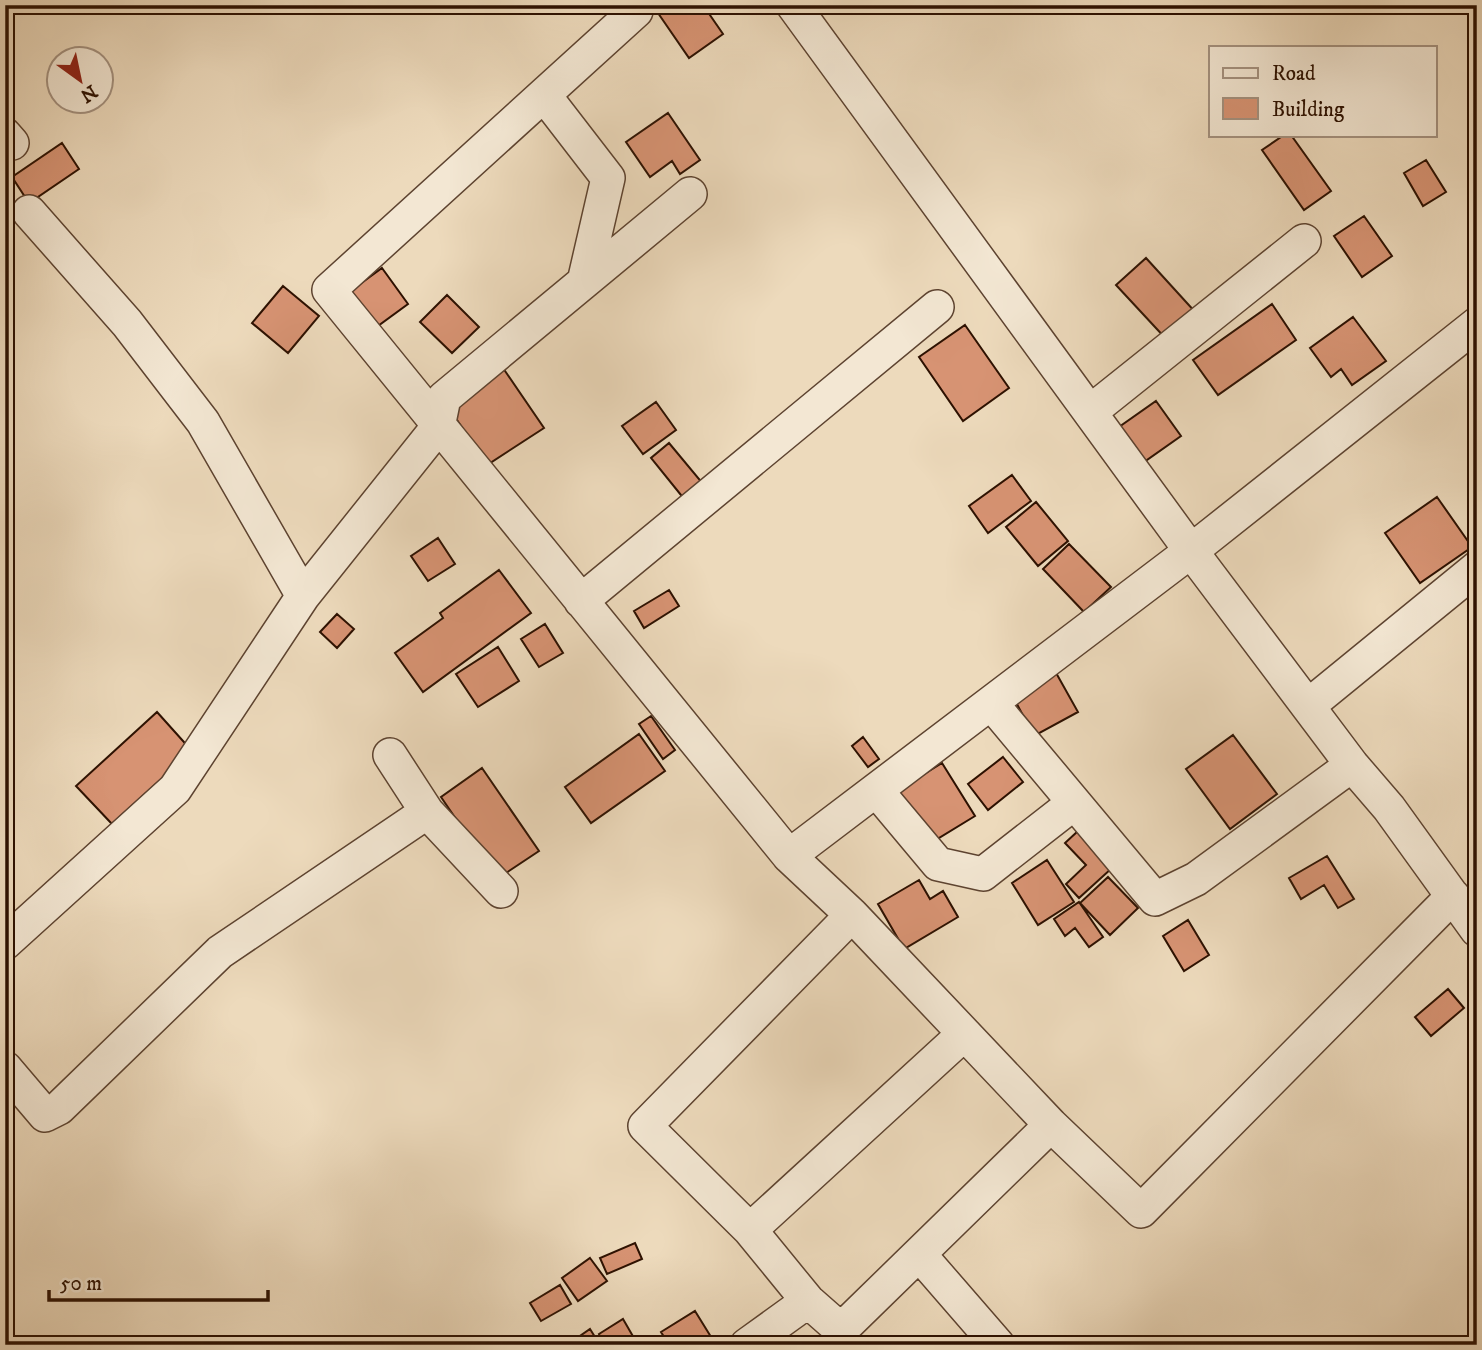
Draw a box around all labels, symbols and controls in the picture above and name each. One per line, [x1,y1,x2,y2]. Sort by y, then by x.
north arrow [46,46,116,116]
legend [1209,46,1436,136]
text: Road [1272,61,1316,87]
text: N [75,79,101,107]
text: Building [1272,97,1345,123]
scale bar [49,1259,268,1303]
text: 50 m [60,1271,102,1297]

